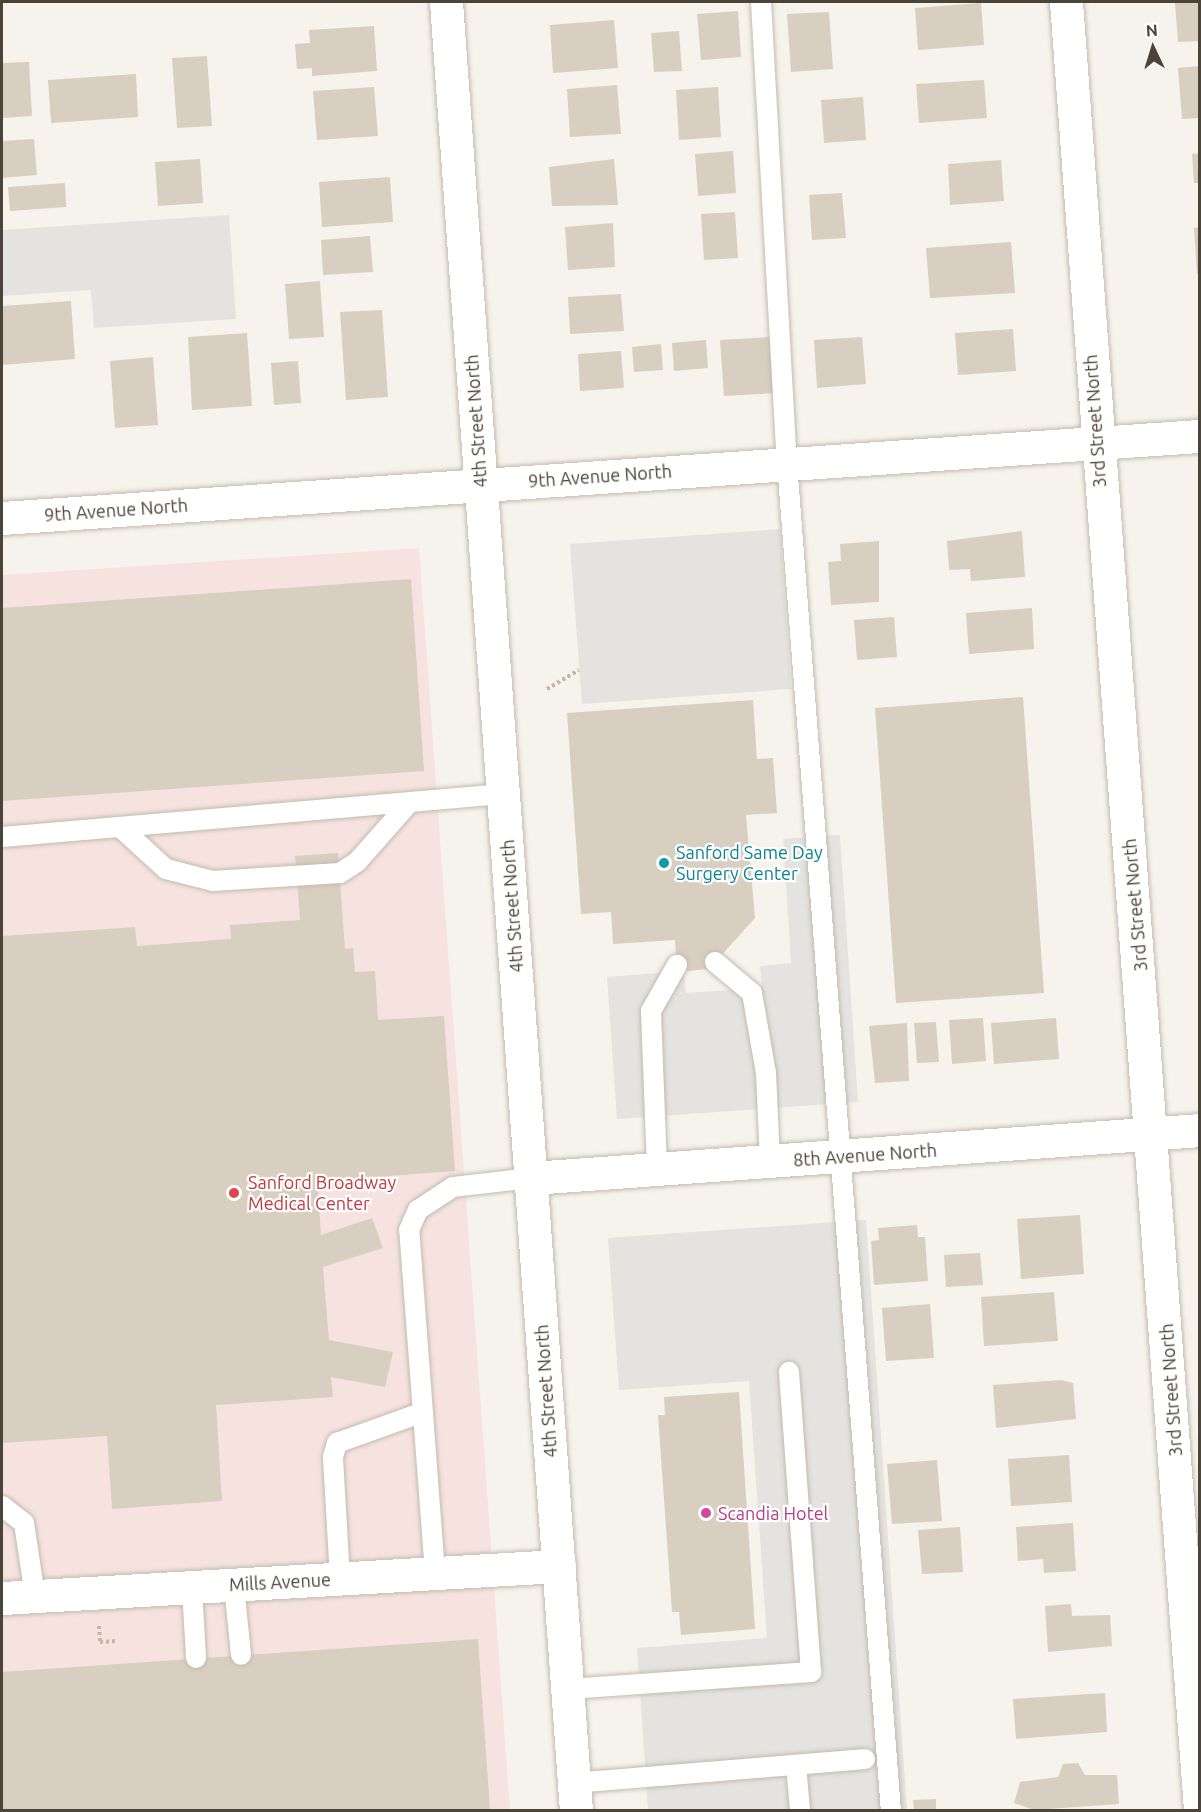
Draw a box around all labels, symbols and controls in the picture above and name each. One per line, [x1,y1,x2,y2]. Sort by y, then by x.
north arrow [1123,18,1183,78]
text: N [1145,21,1158,39]
street label: 4th Street North [461,354,491,488]
street label: 3rd Street North [1080,354,1110,488]
street label: 9th Avenue North [527,460,673,492]
street label: 9th Avenue North [43,494,189,526]
street label: 3rd Street North [1118,838,1152,972]
street label: 4th Street North [497,839,527,973]
place label: Sanford Same Day Surgery Center [676,842,823,884]
marker: Sanford Same Day Surgery Center [657,856,671,870]
street label: 8th Avenue North [792,1139,938,1171]
place label: Sanford Broadway Medical Center [248,1172,396,1214]
marker: Sanford Broadway Medical Center [225,1184,243,1202]
street label: 3rd Street North [1156,1323,1186,1457]
street label: 4th Street North [531,1324,561,1458]
place label: Scandia Hotel [718,1502,828,1524]
marker: Scandia Hotel [699,1506,713,1520]
street label: Mills Avenue [228,1569,332,1595]

